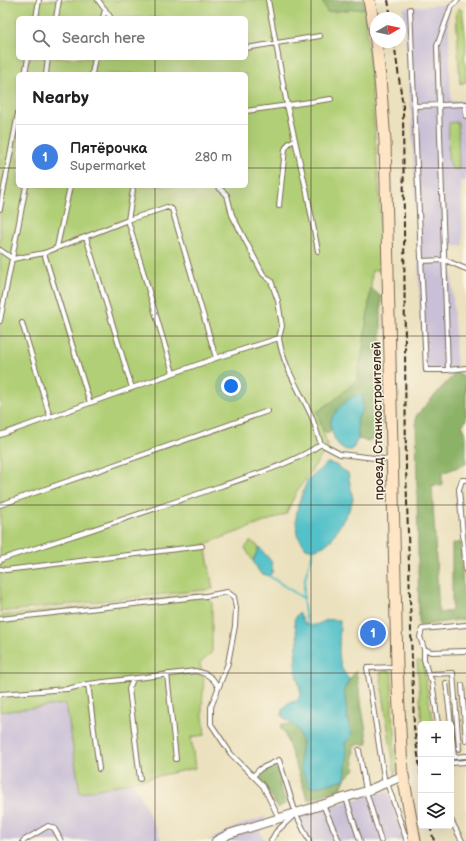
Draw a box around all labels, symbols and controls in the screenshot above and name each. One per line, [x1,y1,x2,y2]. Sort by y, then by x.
north arrow [370,12,406,48]
search box [16,16,248,60]
icon: search [30,27,52,49]
text: Search here [62,29,145,48]
text: Nearby [32,88,89,108]
text: Пятёрочка [70,139,147,158]
text: 1 [42,149,48,165]
text: 280 m [195,149,232,165]
text: Supermarket [70,158,146,174]
street label: проезд Станкостроителей [369,341,387,501]
your location [221,376,241,396]
pin: 1 [360,618,386,648]
map controls [418,721,454,829]
button: + [418,721,454,757]
button: − [418,757,454,793]
button: layers [418,793,454,829]

